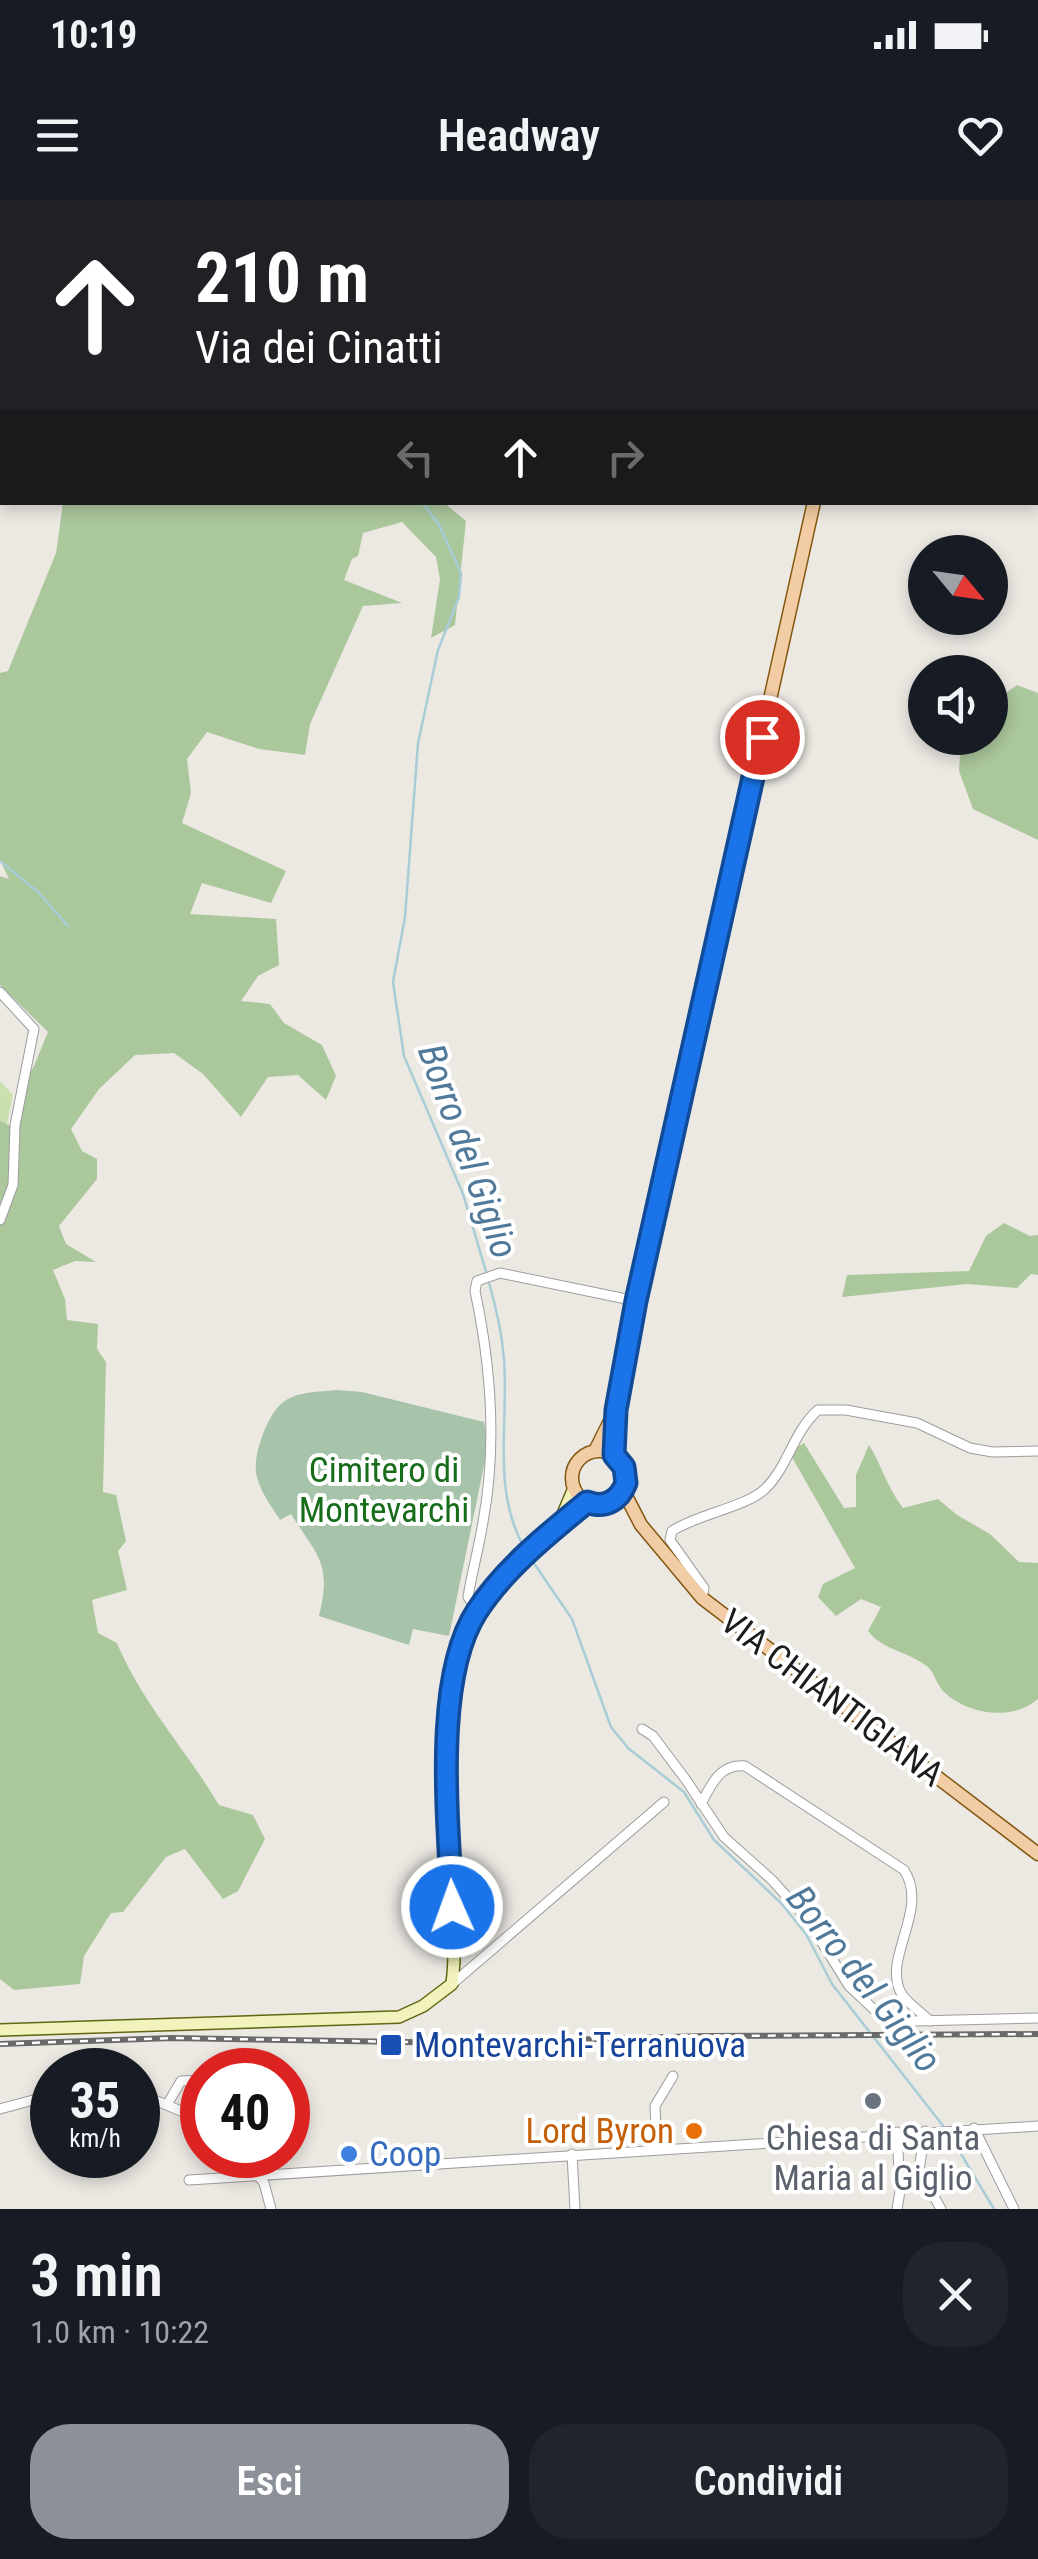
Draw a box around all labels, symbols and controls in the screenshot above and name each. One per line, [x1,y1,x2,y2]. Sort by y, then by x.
text: 10:19 [50,13,137,57]
icon: menu [30,108,85,163]
icon: heart [953,108,1008,163]
text: Headway [438,109,600,162]
text: 210 m [195,237,369,319]
icon: ahead [30,240,160,370]
text: Via dei Cinatti [195,321,443,374]
icon: left [388,430,443,485]
icon: ahead [493,430,548,485]
icon: right [598,430,653,485]
north arrow [908,535,1008,635]
map controls [908,535,1008,755]
button: sound [908,655,1008,755]
pin [720,695,805,780]
icon: arrive [735,710,790,765]
water label: Borro del Giglio [409,1038,527,1264]
park label: Cimitero di Montevarchi [299,1450,469,1531]
street label: VIA CHIANTIGIANA [713,1601,951,1795]
position arrow [400,1855,504,1959]
water label: Borro del Giglio [778,1877,950,2081]
place label: Montevarchi-Terranuova [414,2025,746,2066]
marker: Montevarchi-Terranuova [378,2032,404,2058]
speed limit sign: 40 [180,2048,310,2178]
text: 35 [70,2072,120,2130]
marker: Chiesa di Santa Maria al Giglio [862,2090,884,2112]
place label: Lord Byron [526,2111,674,2152]
place label: Chiesa di Santa Maria al Giglio [766,2118,980,2199]
marker: Lord Byron [683,2120,705,2142]
text: km/h [69,2124,121,2153]
place label: Coop [369,2134,441,2175]
marker: Coop [338,2143,360,2165]
text: 3 min [30,2240,163,2311]
button: close [903,2242,1008,2347]
text: 1.0 km · 10:22 [30,2313,209,2351]
button: Esci [30,2424,509,2539]
button: Condividi [529,2424,1008,2539]

